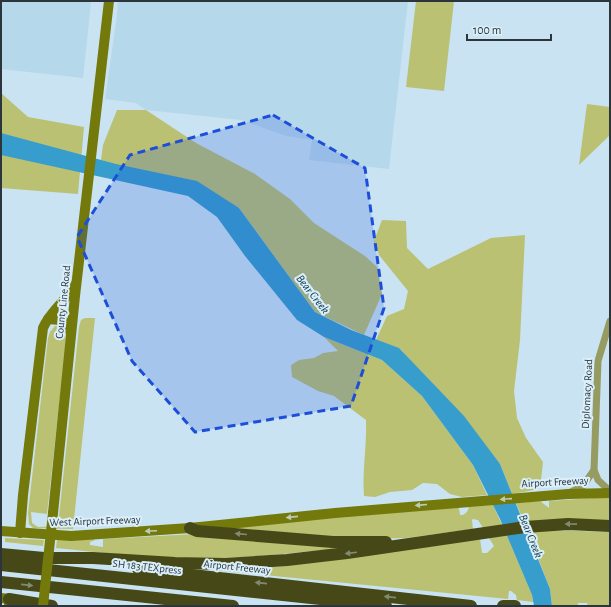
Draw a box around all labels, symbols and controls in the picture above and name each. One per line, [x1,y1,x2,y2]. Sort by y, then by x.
scale bar [467,16,551,42]
text: 100 m [473,24,501,36]
street label: County Line Road [54,264,72,339]
water label: Bear Creek [294,272,332,316]
street label: Diplomacy Road [580,359,594,429]
street label: Airport Freeway [521,475,589,489]
one-way arrow [500,495,512,502]
one-way arrow [415,502,427,509]
water label: Bear Creek [517,513,545,560]
street label: West Airport Freeway [49,514,141,528]
one-way arrow [286,514,298,520]
one-way arrow [564,521,577,527]
one-way arrow [145,527,157,534]
one-way arrow [235,531,247,538]
one-way arrow [345,550,357,556]
street label: SH 183 TEXpress [112,558,182,576]
street label: Airport Freeway [203,558,271,576]
one-way arrow [255,579,267,586]
one-way arrow [21,582,33,588]
one-way arrow [384,594,396,600]

